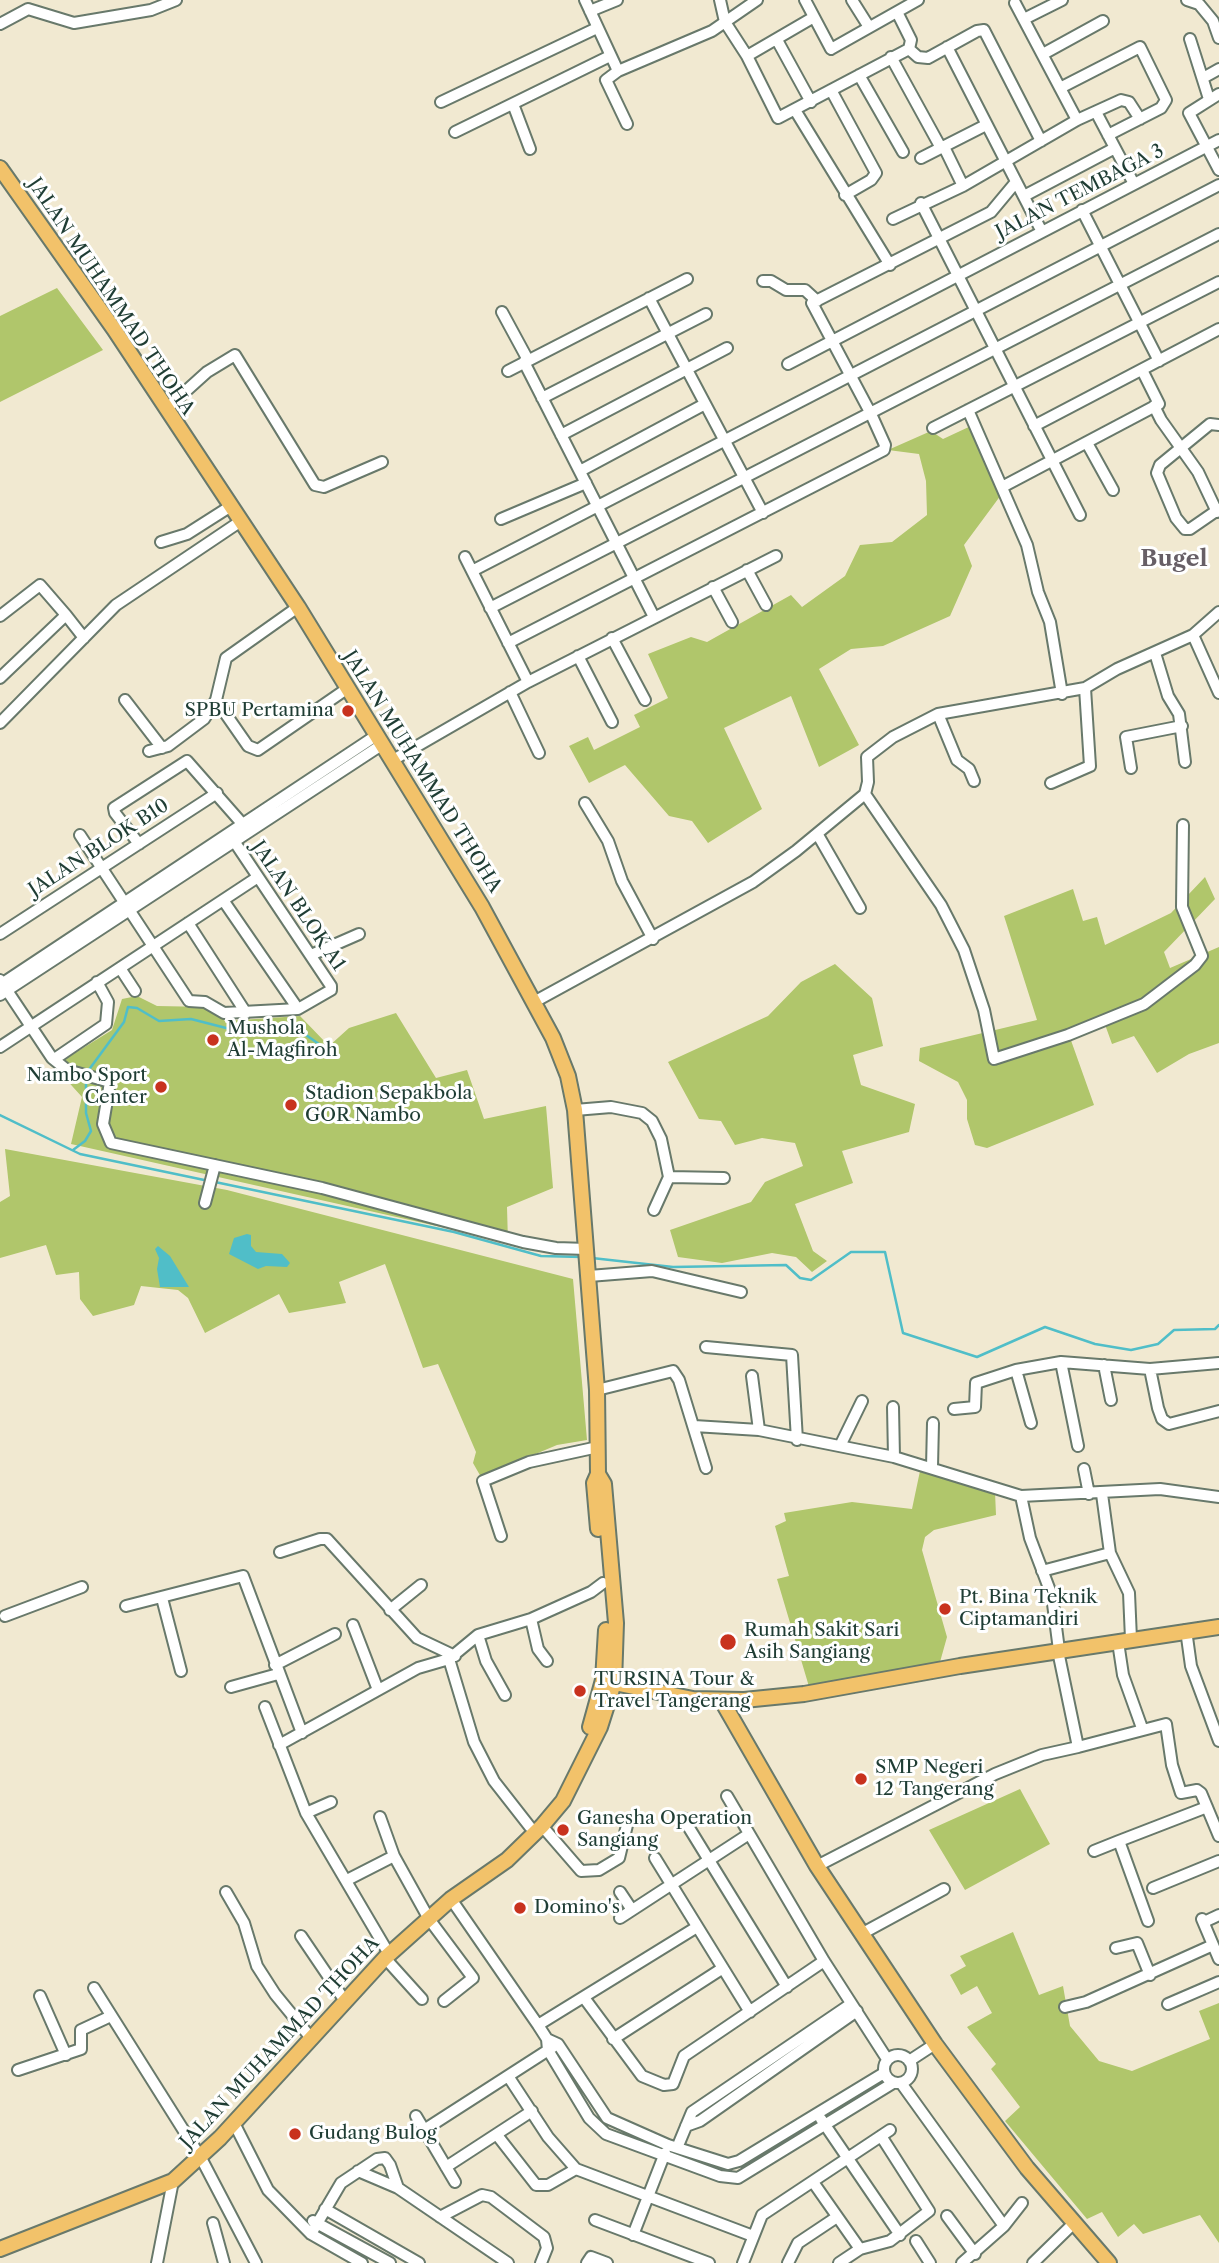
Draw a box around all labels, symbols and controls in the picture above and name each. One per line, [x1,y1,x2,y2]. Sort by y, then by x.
street label: JALAN TEMBAGA 3 [992,140,1168,244]
street label: JALAN MUHAMMAD THOHA [23,174,199,420]
district label: Bugel [1140,545,1208,573]
street label: JALAN MUHAMMAD THOHA [338,647,506,897]
place label: SPBU Pertamina [184,700,334,722]
marker: SPBU Pertamina [340,703,356,719]
street label: JALAN BLOK B10 [25,794,173,902]
street label: JALAN BLOK A1 [246,837,350,975]
place label: Mushola Al-Magfiroh [227,1018,338,1062]
marker: Mushola Al-Magfiroh [205,1032,221,1048]
place label: Nambo Sport Center [27,1065,147,1109]
marker: Nambo Sport Center [153,1079,169,1095]
place label: Stadion Sepakbola GOR Nambo [305,1083,473,1127]
marker: Stadion Sepakbola GOR Nambo [283,1097,299,1113]
place label: Pt. Bina Teknik Ciptamandiri [959,1587,1097,1631]
marker: Pt. Bina Teknik Ciptamandiri [937,1601,953,1617]
place label: Rumah Sakit Sari Asih Sangiang [744,1620,899,1664]
marker: Rumah Sakit Sari Asih Sangiang [718,1632,738,1652]
place label: TURSINA Tour & Travel Tangerang [594,1669,754,1713]
marker: TURSINA Tour & Travel Tangerang [572,1683,588,1699]
place label: SMP Negeri 12 Tangerang [875,1757,994,1801]
marker: SMP Negeri 12 Tangerang [853,1771,869,1787]
place label: Ganesha Operation Sangiang [577,1808,752,1852]
marker: Ganesha Operation Sangiang [555,1822,571,1838]
place label: Domino's [534,1897,620,1919]
marker: Domino's [512,1900,528,1916]
street label: JALAN MUHAMMAD THOHA [176,1932,384,2154]
place label: Gudang Bulog [309,2123,437,2145]
marker: Gudang Bulog [287,2126,303,2142]

